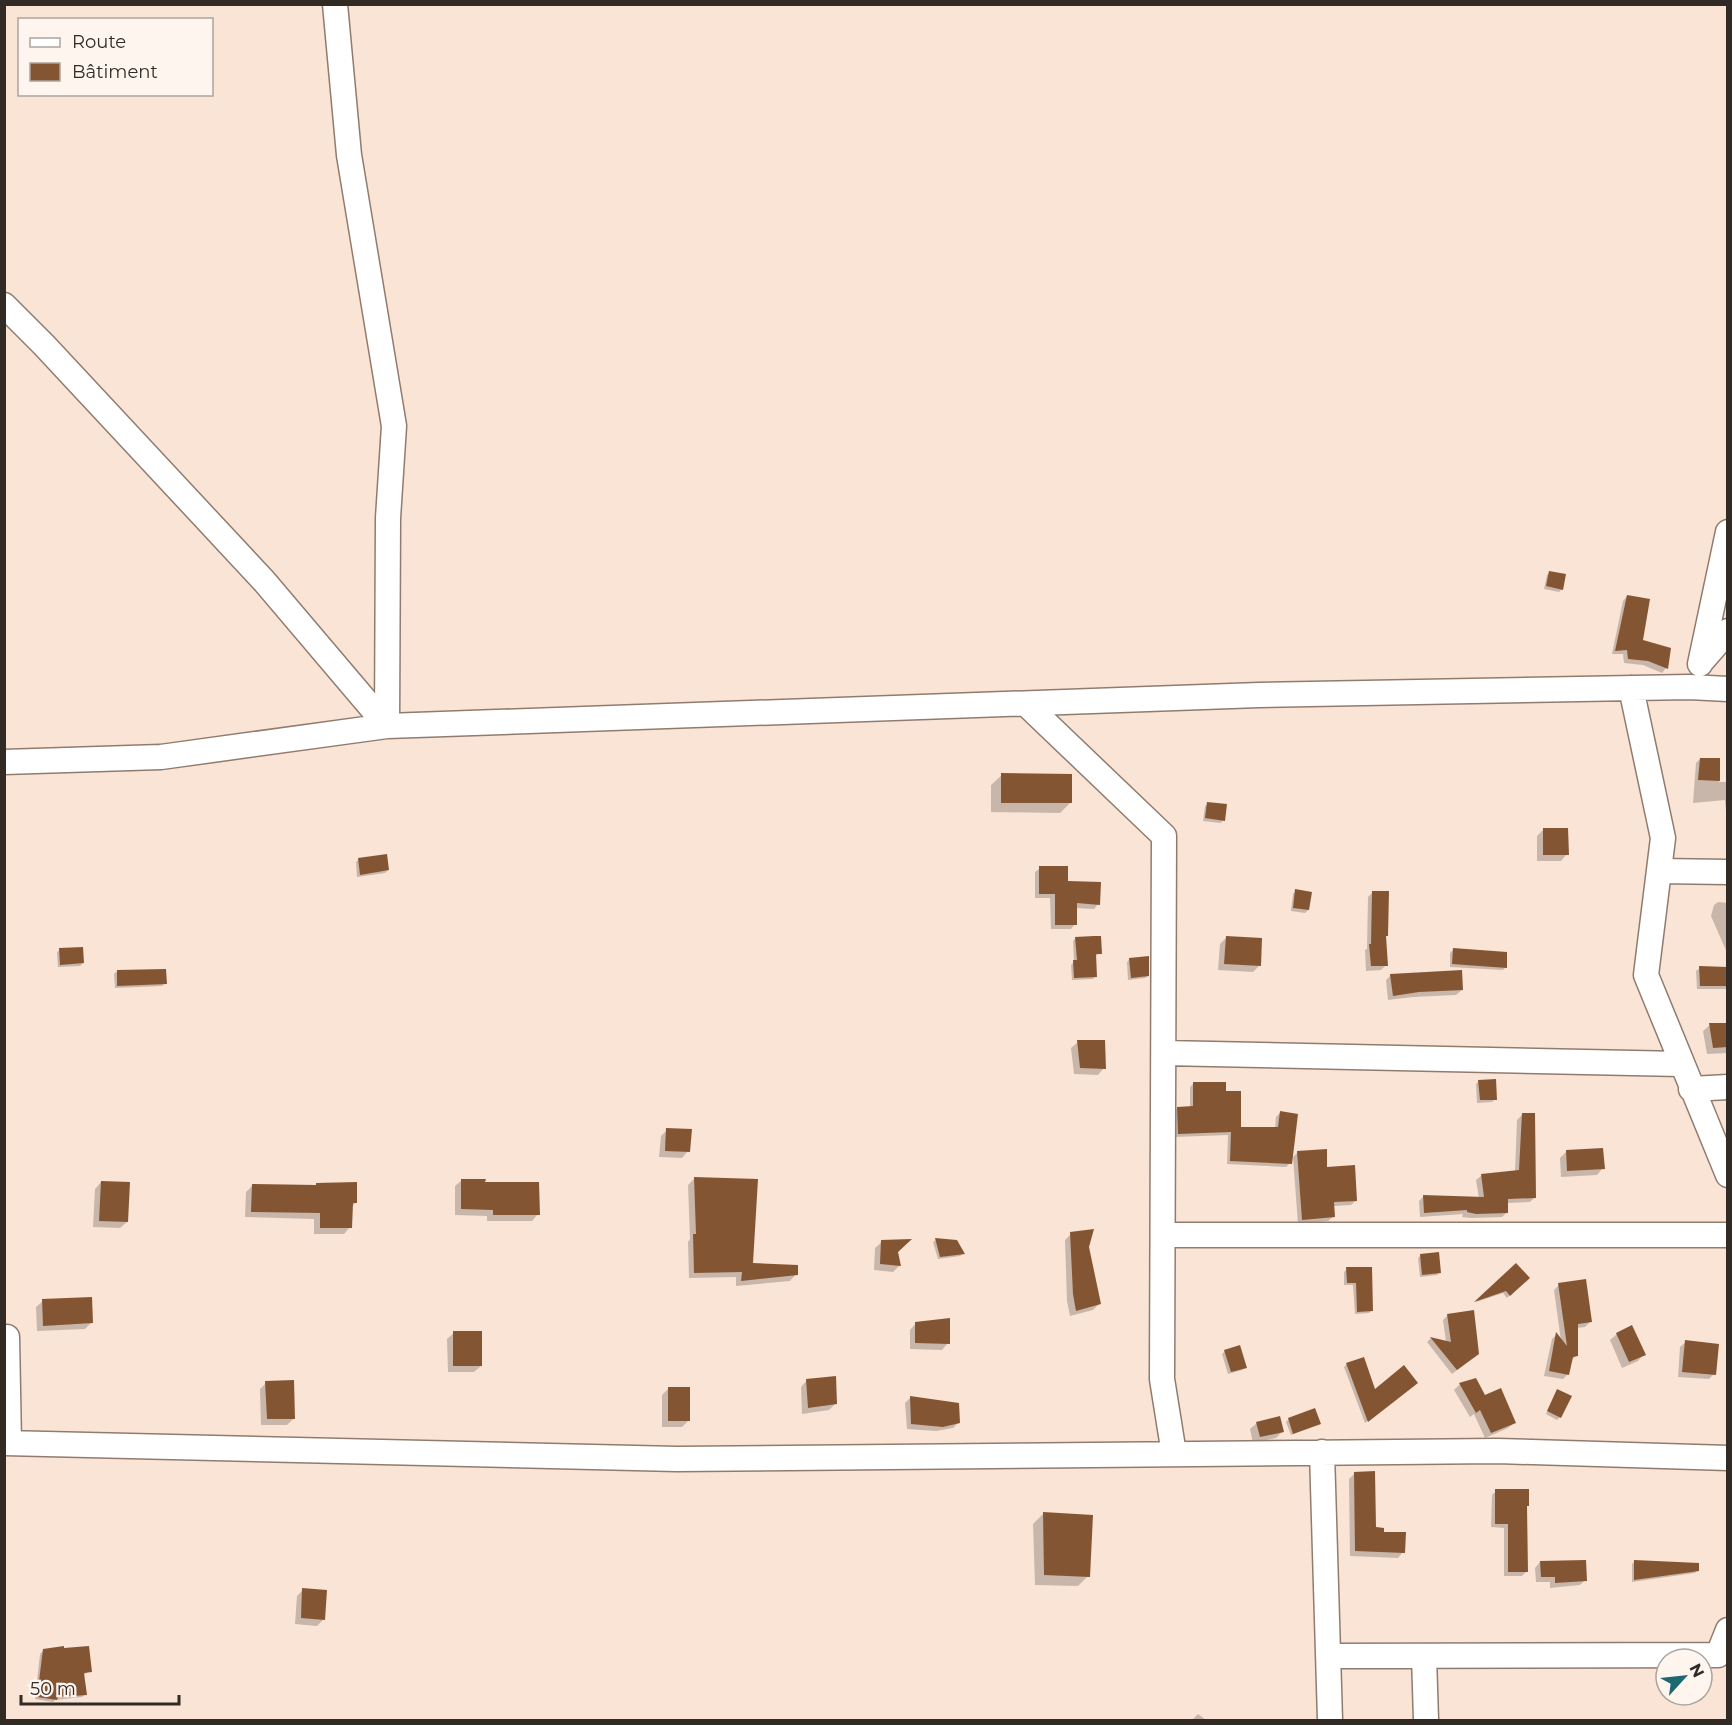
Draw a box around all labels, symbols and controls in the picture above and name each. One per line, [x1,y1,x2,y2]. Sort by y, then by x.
legend [18,18,213,96]
text: Route [72,31,126,53]
text: Bâtiment [72,61,158,83]
north arrow [1654,1647,1714,1707]
text: N [1686,1660,1708,1680]
scale bar [21,1668,178,1706]
text: 50 m [30,1678,76,1700]

